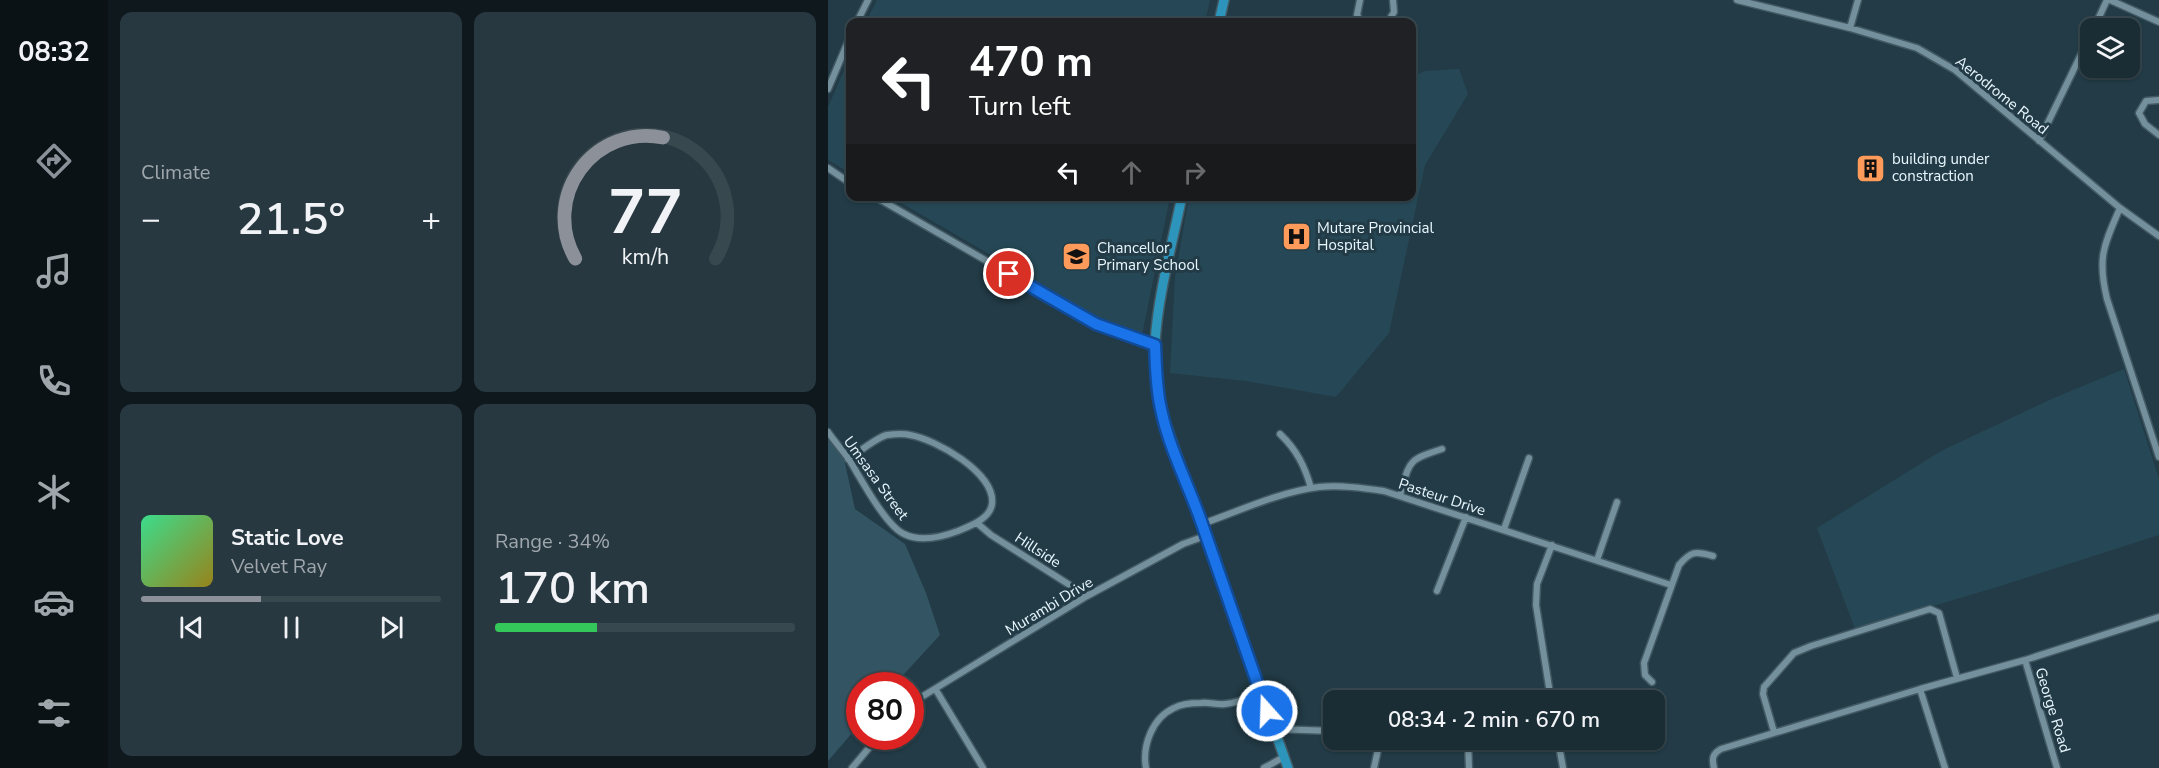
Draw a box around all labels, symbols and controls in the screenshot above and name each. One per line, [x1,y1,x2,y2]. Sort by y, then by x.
map controls [2080,18,2140,78]
button: layers [2080,18,2140,78]
text: 08:32 [18,34,90,71]
text: 470 m [969,34,1093,91]
icon: left [870,42,948,120]
street label: Aerodrome Road [1951,51,2053,139]
text: Turn left [969,88,1070,125]
icon: directions [33,140,75,182]
place label: building under constraction [1892,149,1990,186]
building icon: building under constraction [1855,152,1887,184]
icon: left [1052,156,1085,189]
icon: ahead [1115,156,1148,189]
icon: right [1178,156,1211,189]
text: Climate [141,159,210,186]
text: 77 [608,170,682,255]
text: 21.5° [237,189,345,250]
text: − [141,197,161,242]
text: + [421,197,441,242]
place label: Mutare Provincial Hospital [1317,218,1434,255]
hospital icon: Mutare Provincial Hospital [1280,221,1312,253]
place label: Chancellor Primary School [1097,238,1200,275]
school or university icon: Chancellor Primary School [1060,241,1092,273]
text: km/h [621,242,669,272]
pin [983,248,1034,299]
icon: music [33,250,75,292]
icon: arrive [992,257,1025,290]
icon: phone [33,360,75,402]
street label: Umsasa Street [839,432,914,524]
icon: climate [33,471,75,513]
street label: Pasteur Drive [1396,473,1488,521]
text: Static Love [231,523,344,553]
text: Range · 34% [495,528,610,555]
street label: Hillside [1011,528,1065,572]
text: Velvet Ray [231,553,327,580]
text: 170 km [495,558,650,619]
street label: Murambi Drive [1001,572,1097,640]
icon: car [33,581,75,623]
icon: previous [175,611,208,644]
icon: pause [275,611,308,644]
icon: next [375,611,408,644]
street label: George Road [2031,665,2075,755]
speed limit sign: 80 [846,672,924,750]
position arrow [1235,679,1299,743]
icon: filters [33,692,75,734]
text: 08:34 · 2 min · 670 m [1388,705,1600,735]

